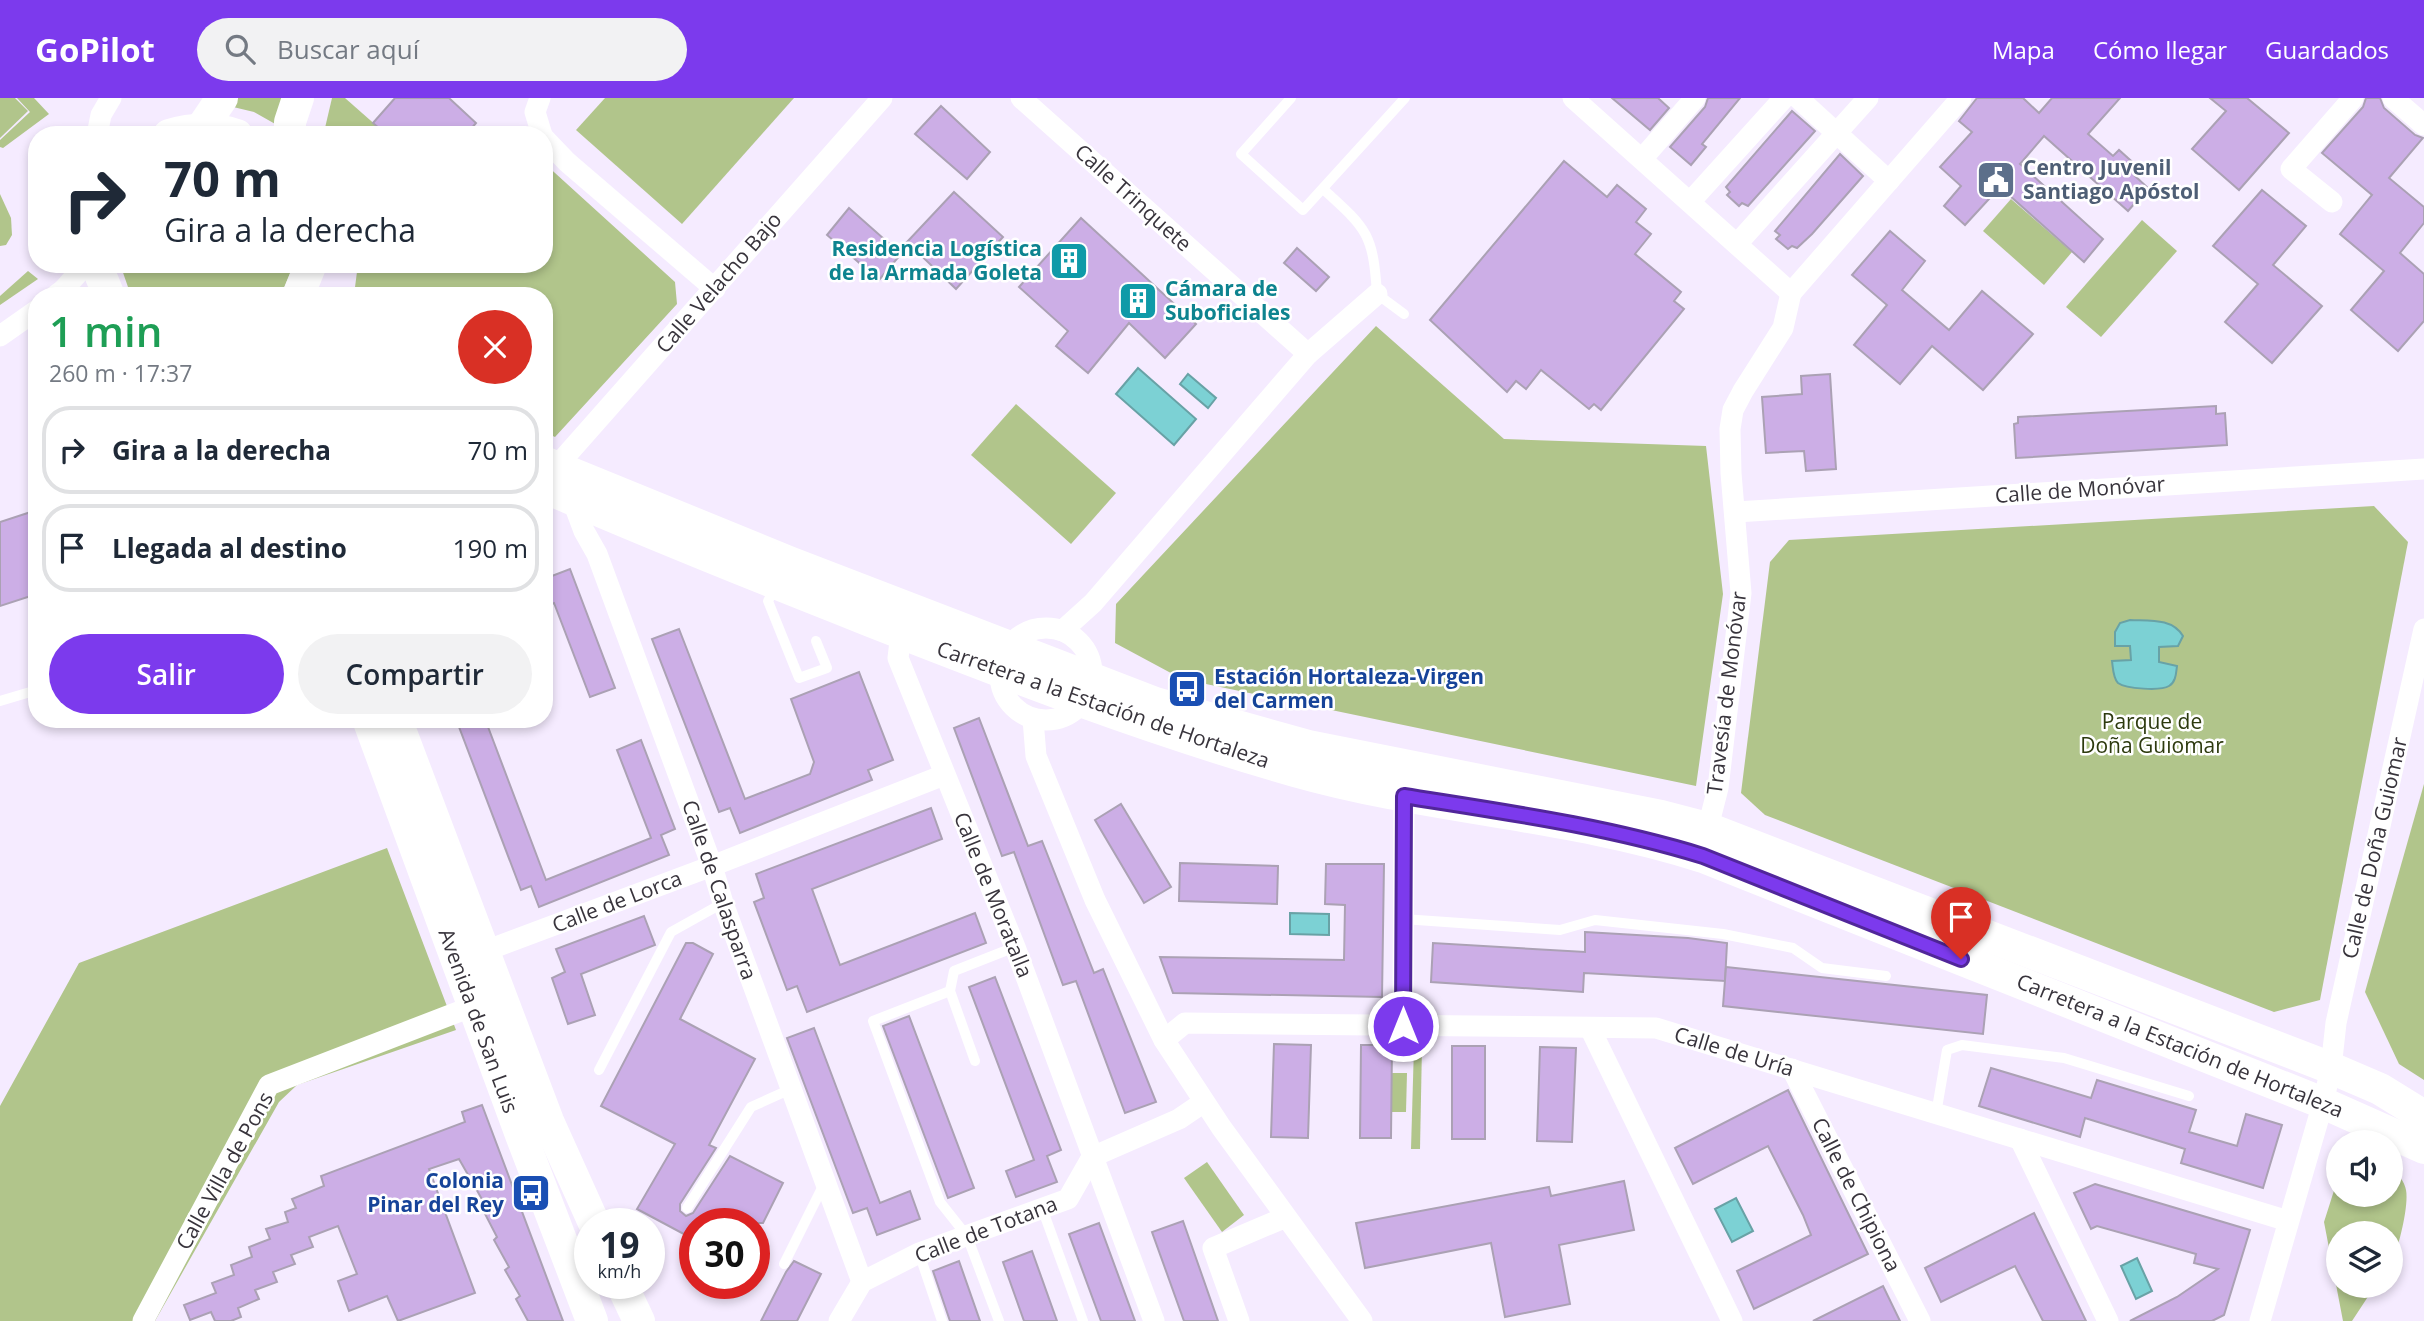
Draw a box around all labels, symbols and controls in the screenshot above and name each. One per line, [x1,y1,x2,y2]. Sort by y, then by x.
search box [197,18,687,81]
text: GoPilot [35,27,155,72]
icon: search [221,30,259,68]
text: Buscar aquí [277,31,419,67]
text: Mapa [1992,33,2055,66]
text: Cómo llegar [2093,33,2227,66]
text: Guardados [2265,33,2389,66]
street label: Calle Trinquete [1069,137,1198,257]
text: 70 m [164,145,281,211]
place label: Centro Juvenil Santiago Apóstol [2023,153,2199,205]
icon: right [49,154,140,245]
public building icon: Centro Juvenil Santiago Apóstol [1975,159,2017,201]
street label: Calle Velacho Bajo [649,206,787,359]
text: Gira a la derecha [164,208,416,251]
place label: Residencia Logística de la Armada Goleta [829,234,1042,286]
building icon: Residencia Logística de la Armada Goleta [1048,240,1090,282]
place label: Cámara de Suboficiales [1165,274,1290,326]
building icon: Cámara de Suboficiales [1117,280,1159,322]
text: 1 min [49,302,162,359]
button: close [458,310,532,384]
text: 260 m · 17:37 [49,357,192,389]
icon: right [53,431,91,469]
text: Gira a la derecha [112,432,331,468]
text: 70 m [467,432,528,468]
street label: Calle de Monóvar [1994,469,2166,509]
icon: arrive [53,529,91,567]
text: Llegada al destino [112,530,347,566]
text: 190 m [453,530,528,566]
street label: Travesía de Monóvar [1700,589,1752,796]
button: Salir [49,634,284,714]
button: Compartir [298,634,532,714]
street label: Carretera a la Estación de Hortaleza [933,634,1273,774]
place label: Estación Hortaleza-Virgen del Carmen [1214,662,1484,714]
bus stop icon: Estación Hortaleza-Virgen del Carmen [1166,668,1208,710]
park label: Parque de Doña Guiomar [2080,707,2224,759]
street label: Calle de Doña Guiomar [2335,734,2413,961]
street label: Calle de Calasparra [676,796,764,983]
street label: Calle de Moratalla [948,808,1040,981]
street label: Calle de Lorca [548,863,685,939]
pin [1931,887,1991,959]
icon: arrive [1942,898,1980,936]
street label: Avenida de San Luis [433,924,525,1117]
street label: Carretera a la Estación de Hortaleza [2013,967,2348,1124]
position arrow [1366,989,1440,1063]
street label: Calle de Uría [1671,1020,1798,1083]
street label: Calle Villa de Pons [169,1087,279,1255]
street label: Calle de Chipiona [1806,1113,1908,1276]
map controls [2326,1130,2403,1298]
button: sound [2326,1130,2403,1207]
place label: Colonia Pinar del Rey [367,1166,504,1218]
bus stop icon: Colonia Pinar del Rey [510,1172,552,1214]
street label: Calle de Totana [910,1189,1061,1269]
speed limit sign: 30 [679,1208,770,1299]
text: 19 [599,1221,640,1268]
button: layers [2326,1221,2403,1298]
text: km/h [598,1259,641,1283]

